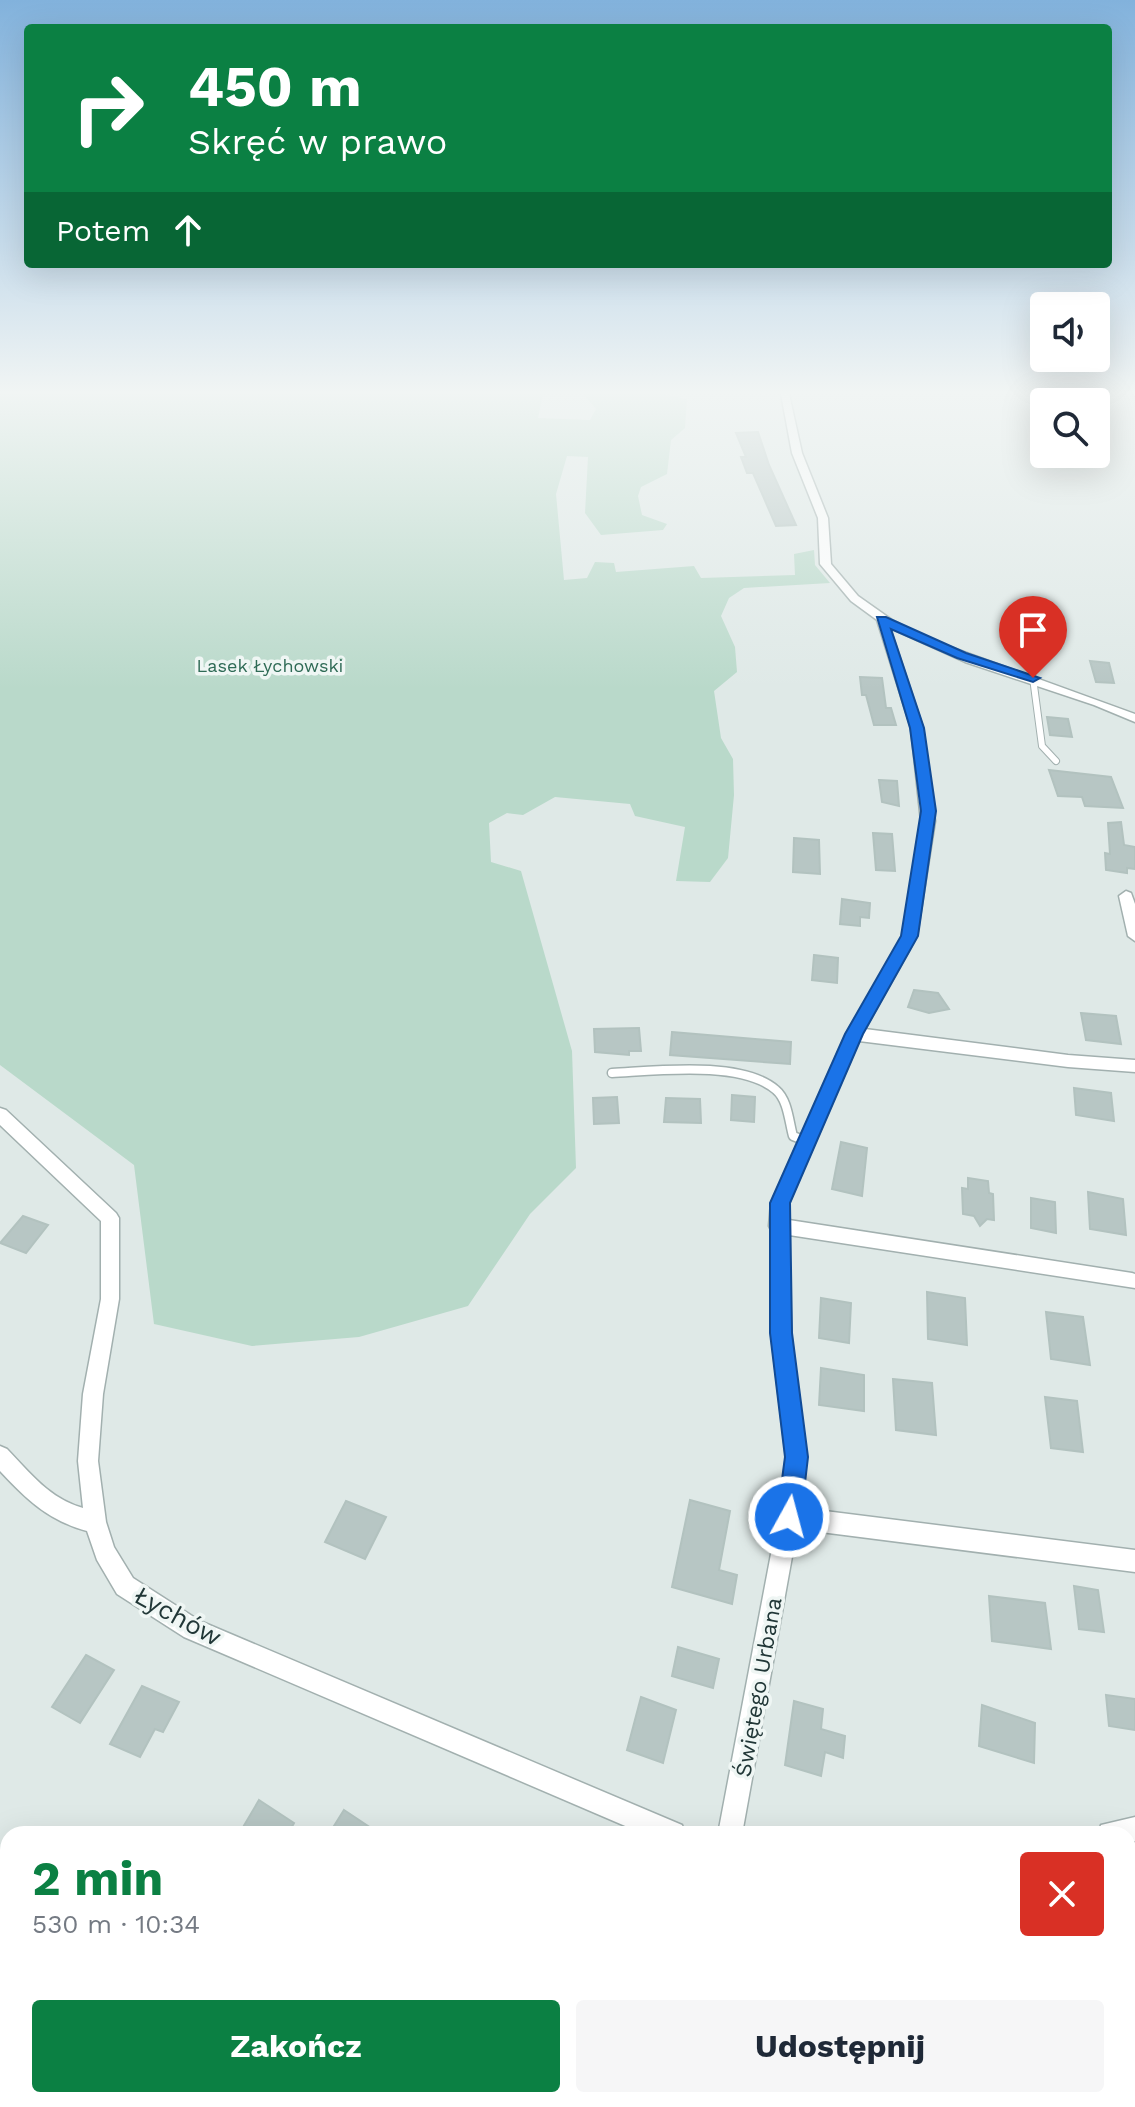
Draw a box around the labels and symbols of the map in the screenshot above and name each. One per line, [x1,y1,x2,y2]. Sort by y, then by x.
pin [999,596,1067,678]
park label: Lasek Łychowski [197,655,343,676]
position arrow [747,1475,831,1559]
street label: Łychów [129,1580,227,1652]
street label: Świętego Urbana [730,1595,787,1779]

